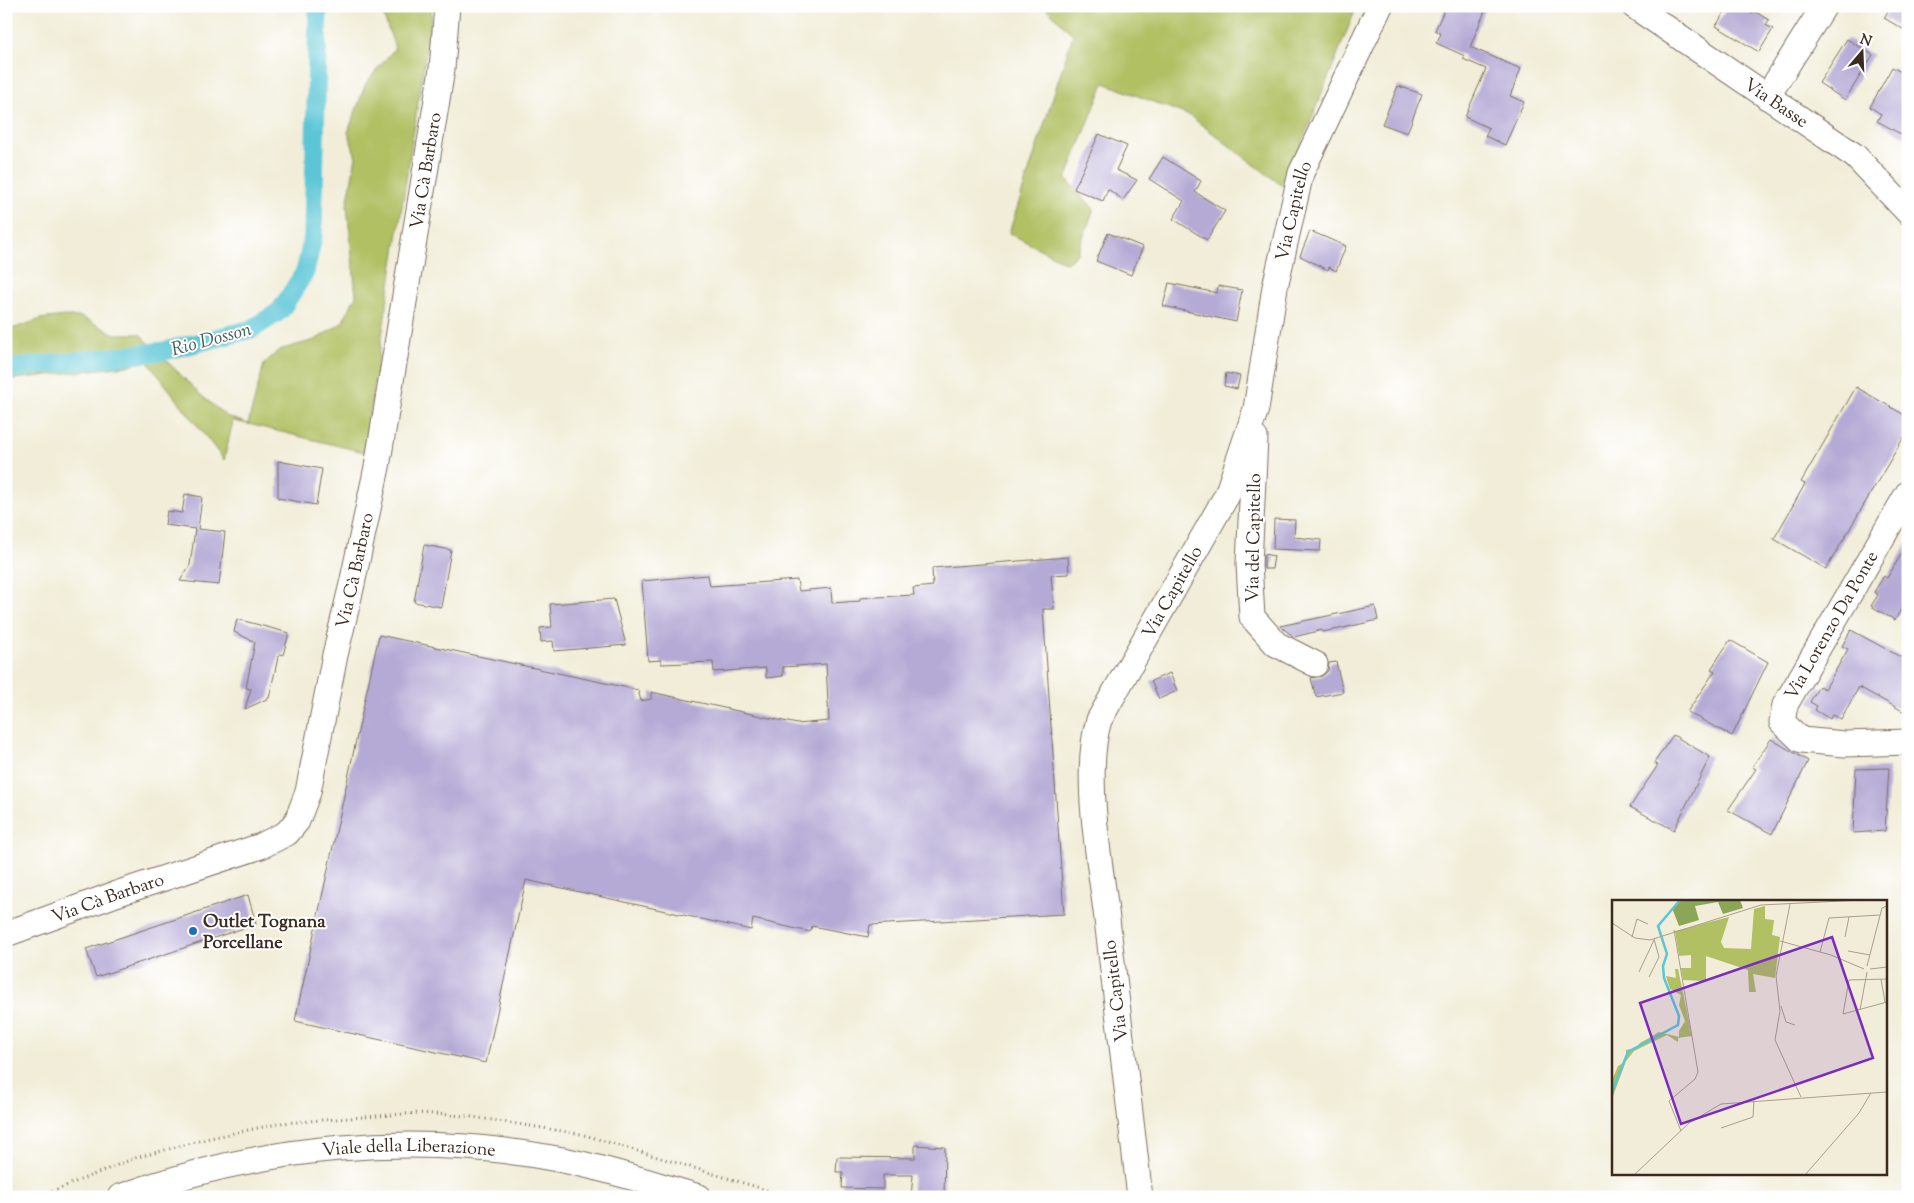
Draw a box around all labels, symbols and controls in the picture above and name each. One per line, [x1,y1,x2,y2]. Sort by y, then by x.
north arrow [1836,28,1886,78]
text: N [1857,30,1874,53]
street label: Via Basse [1738,73,1813,135]
street label: Via Cà Barbaro [405,111,450,231]
street label: Via Capitello [1270,157,1320,264]
water label: Rio Dosson [168,317,255,364]
street label: Via del Capitello [1241,473,1269,603]
street label: Via Cà Barbaro [331,510,382,631]
street label: Via Capitello [1137,542,1210,644]
street label: Via Lorenzo Da Ponte [1779,547,1886,705]
street label: Via Cà Barbaro [48,868,168,931]
inset map [1612,900,1886,1176]
place label: Outlet Tognana Porcellane [203,910,326,957]
marker: Outlet Tognana Porcellane [187,925,199,937]
street label: Via Capitello [1098,938,1136,1043]
street label: Viale della Liberazione [321,1134,497,1165]

